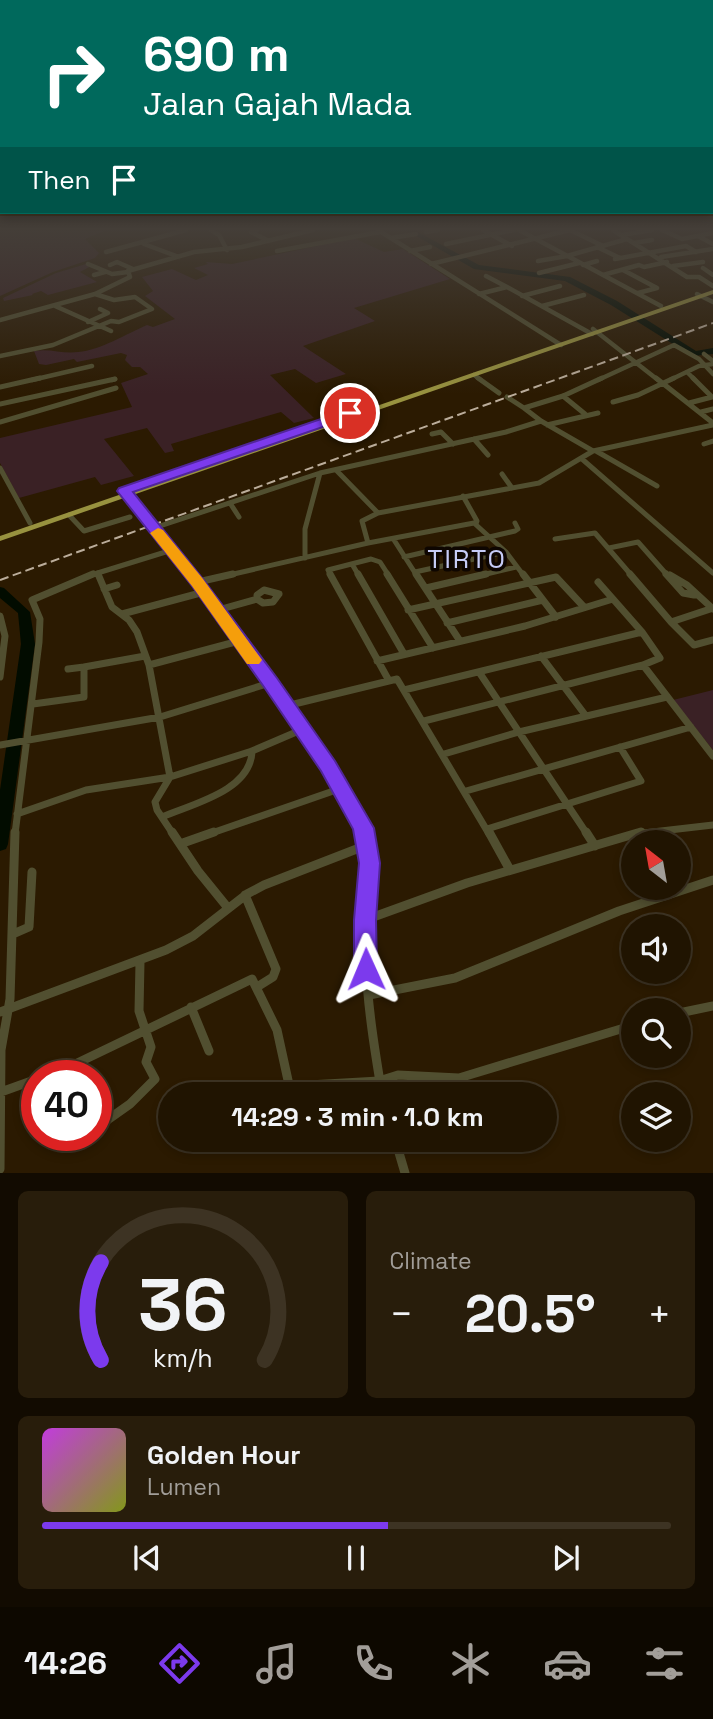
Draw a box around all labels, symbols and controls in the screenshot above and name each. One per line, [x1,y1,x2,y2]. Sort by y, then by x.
text: 690 m [143,23,290,85]
icon: right [28,28,119,119]
text: Jalan Gajah Mada [143,84,412,124]
icon: arrive [105,161,143,199]
text: Then [28,163,91,197]
pin [320,383,380,443]
icon: arrive [331,394,369,432]
district label: TIRTO [427,542,507,576]
north arrow [621,830,691,900]
map controls [621,830,691,1152]
button: sound [621,914,691,984]
position arrow [329,932,403,1006]
button: search [621,998,691,1068]
speed limit sign: 40 [21,1060,112,1151]
button: layers [621,1082,691,1152]
text: 14:29 · 3 min · 1.0 km [231,1100,484,1134]
text: Climate [390,1246,472,1276]
text: 36 [138,1259,227,1352]
text: 20.5° [465,1281,596,1347]
text: − [390,1290,413,1338]
text: + [647,1290,671,1338]
text: km/h [153,1342,213,1374]
text: Golden Hour [147,1438,301,1472]
text: Lumen [147,1472,221,1502]
icon: previous [128,1539,166,1577]
icon: pause [337,1539,375,1577]
icon: next [547,1539,585,1577]
icon: directions [155,1639,204,1688]
icon: music [252,1639,301,1688]
icon: phone [349,1639,398,1688]
icon: climate [446,1639,495,1688]
icon: car [543,1639,592,1688]
icon: filters [640,1639,689,1688]
text: 14:26 [24,1643,107,1683]

